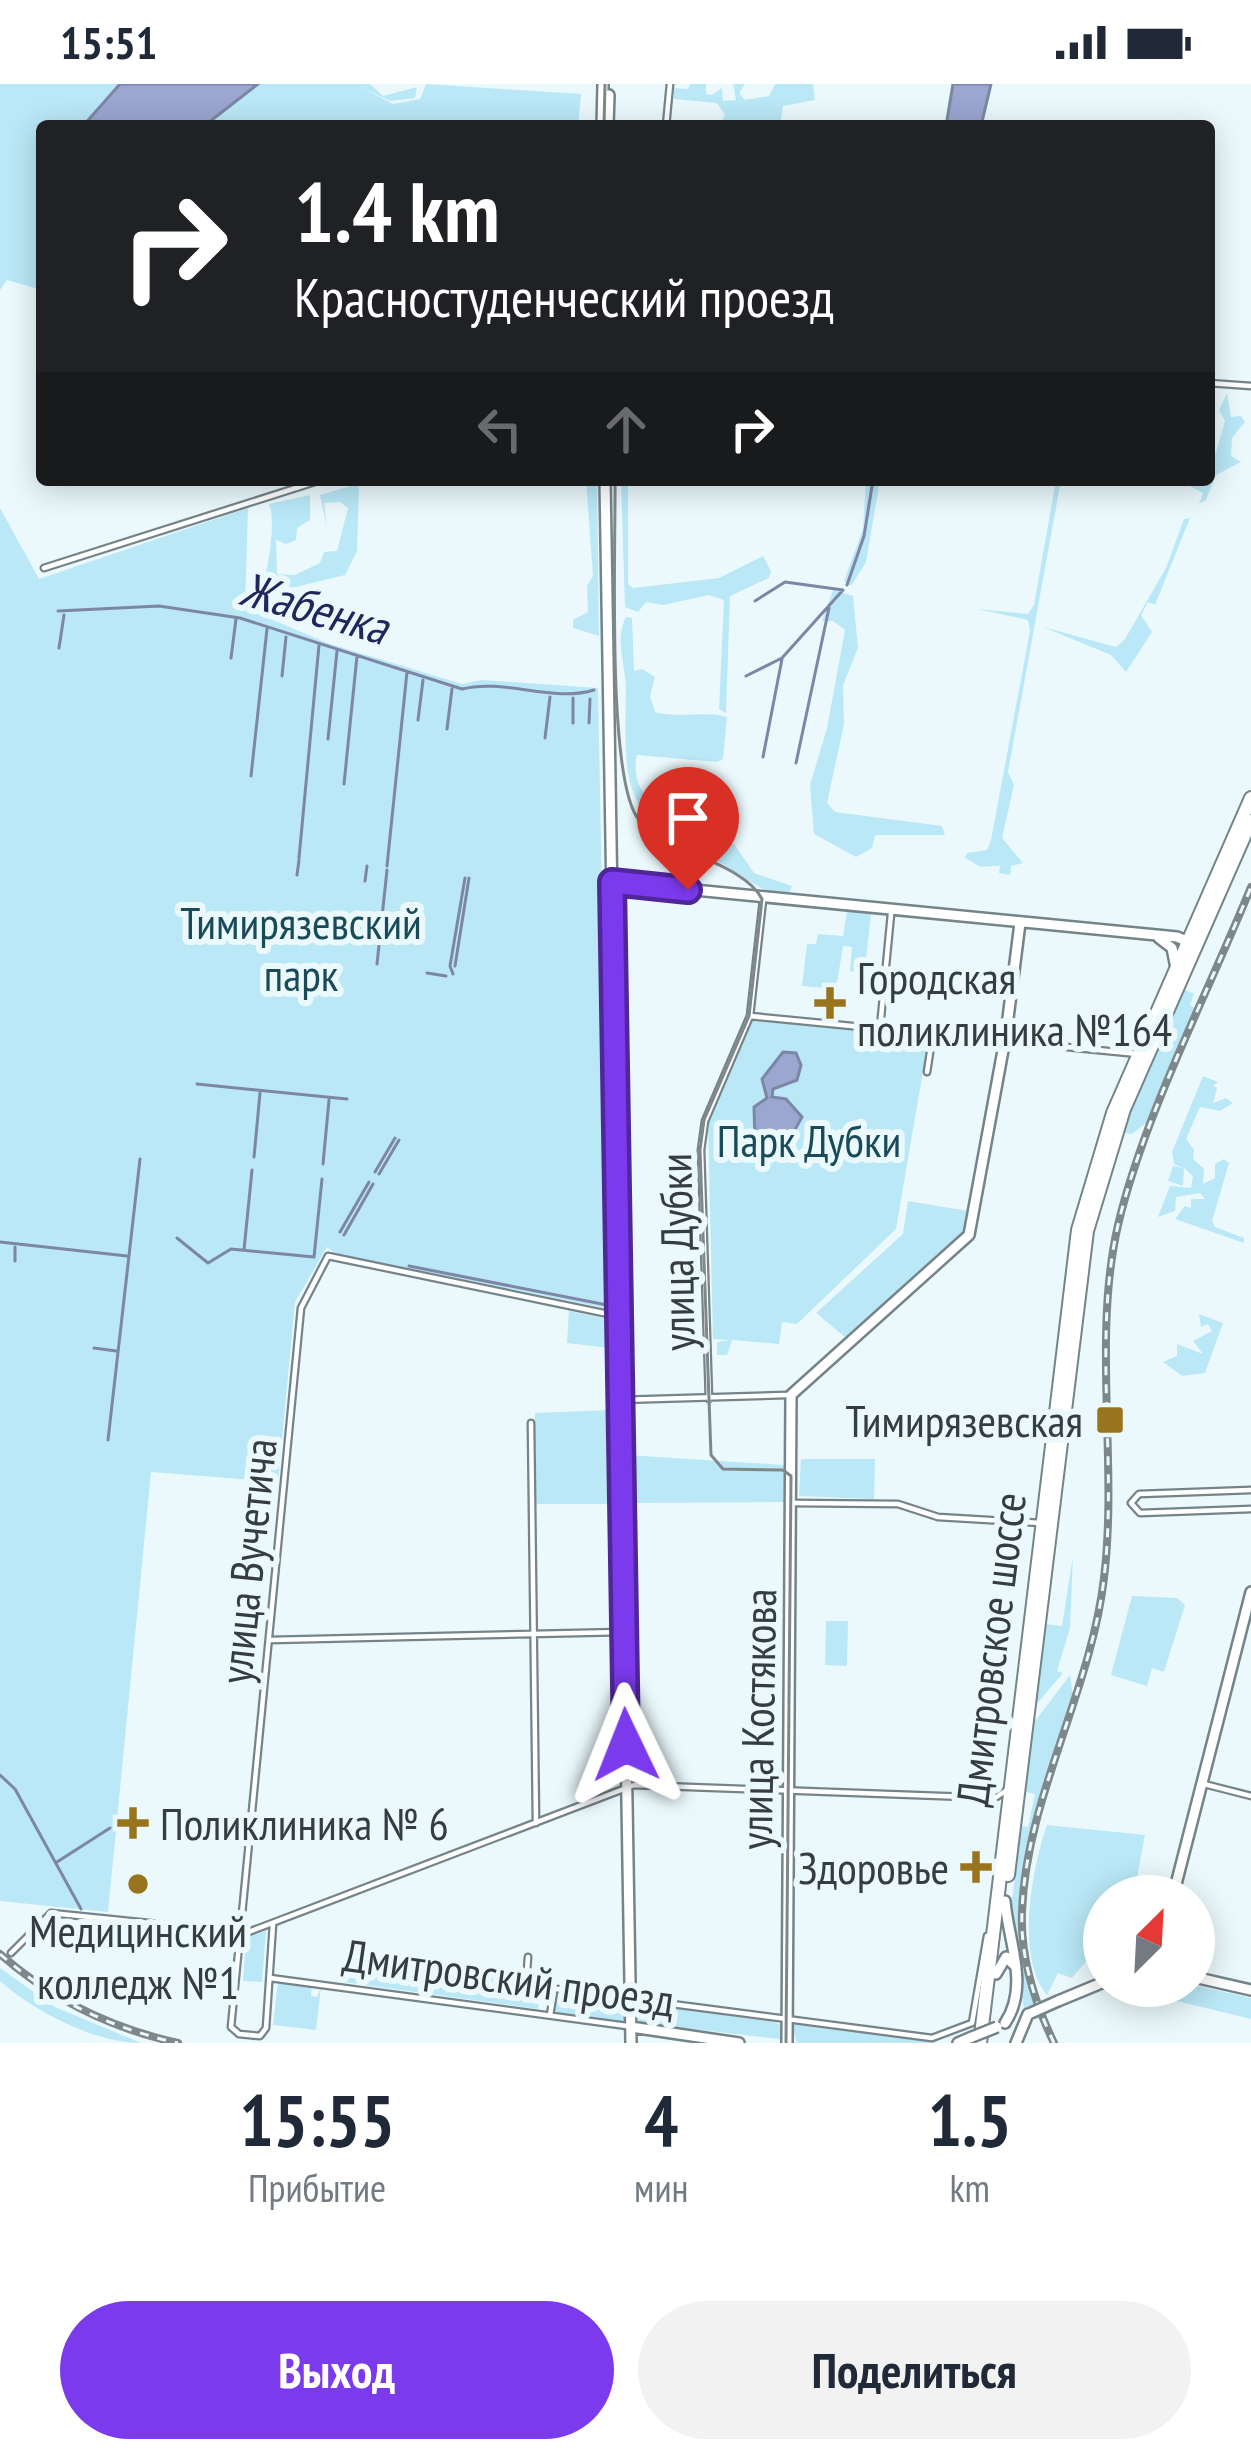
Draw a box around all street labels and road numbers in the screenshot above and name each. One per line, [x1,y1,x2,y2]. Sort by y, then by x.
street label: улица Дубки [645,1153,707,1351]
street label: улица Вучетича [205,1435,289,1687]
street label: Дмитровское шоссе [942,1489,1038,1809]
street label: улица Костякова [726,1588,788,1850]
street label: Дмитровский проезд [340,1925,679,2029]

